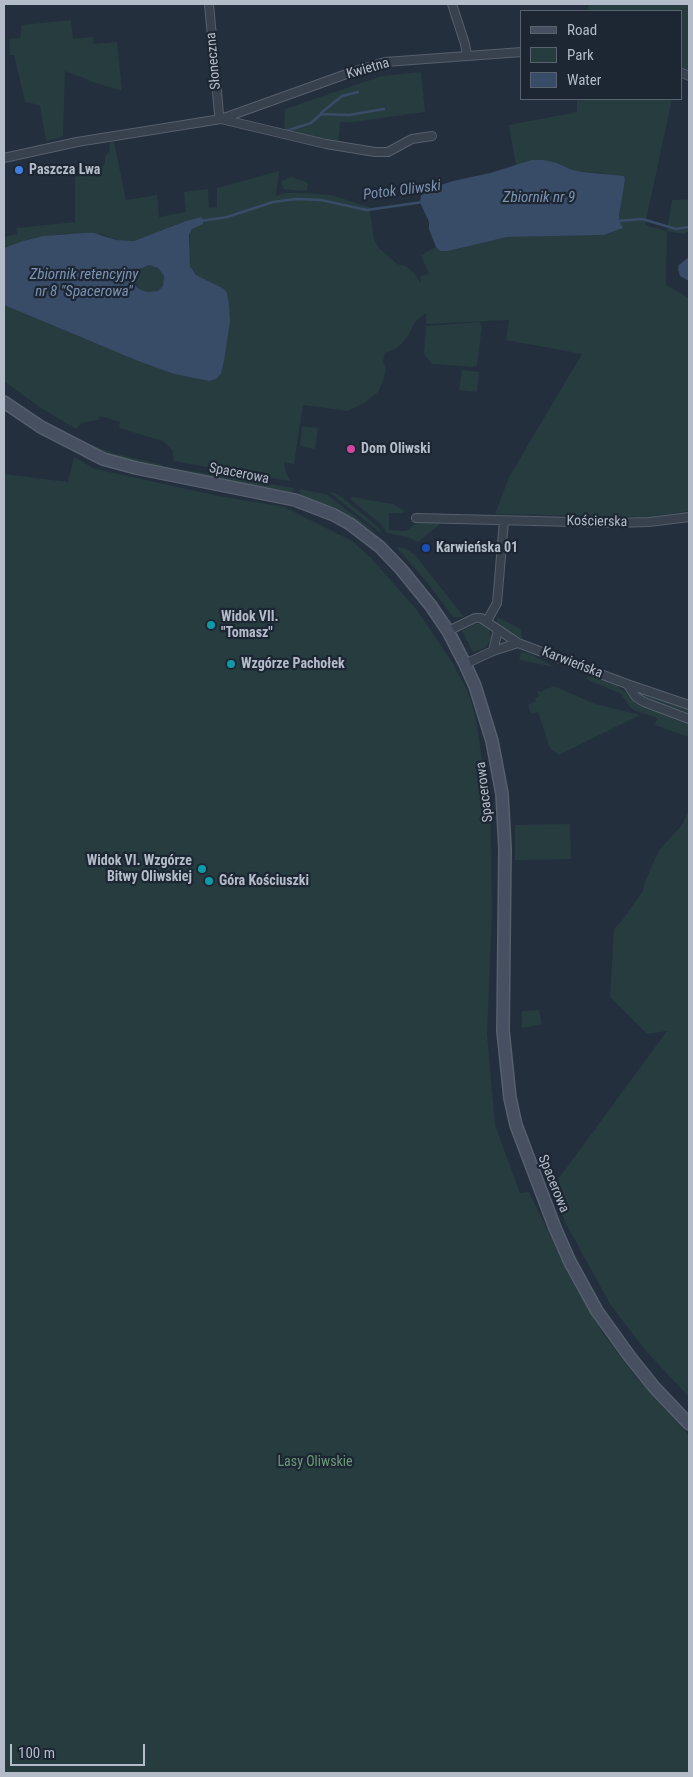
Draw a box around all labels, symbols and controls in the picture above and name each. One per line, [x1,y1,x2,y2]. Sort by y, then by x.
legend [520,10,683,100]
text: Road [567,21,597,39]
street label: Słoneczna [203,32,225,90]
text: Park [567,46,594,64]
street label: Kwietna [345,55,391,83]
text: Water [567,71,601,89]
place label: Paszcza Lwa [29,162,100,178]
marker: Paszcza Lwa [13,164,25,176]
water label: Potok Oliwski [362,177,442,205]
water label: Zbiornik nr 9 [503,189,575,207]
water label: Zbiornik retencyjny nr 8 "Spacerowa" [30,266,138,301]
place label: Dom Oliwski [361,441,430,457]
marker: Dom Oliwski [345,443,357,455]
street label: Spacerowa [208,460,270,488]
street label: Kościerska [566,513,628,531]
place label: Karwieńska 01 [436,540,518,556]
marker: Karwieńska 01 [420,542,432,554]
place label: Widok VII. "Tomasz" [221,609,279,642]
marker: Widok VII. "Tomasz" [205,619,217,631]
street label: Karwieńska [539,644,605,682]
place label: Wzgórze Pachołek [241,656,345,672]
marker: Wzgórze Pachołek [225,658,237,670]
street label: Spacerowa [473,761,497,823]
place label: Widok VI. Wzgórze Bitwy Oliwskiej [87,853,192,886]
marker: Widok VI. Wzgórze Bitwy Oliwskiej [196,863,208,875]
place label: Góra Kościuszki [219,873,309,889]
marker: Góra Kościuszki [203,875,215,887]
street label: Spacerowa [534,1153,572,1215]
park label: Lasy Oliwskie [277,1454,353,1470]
scale bar [12,1734,148,1766]
text: 100 m [18,1744,55,1762]

